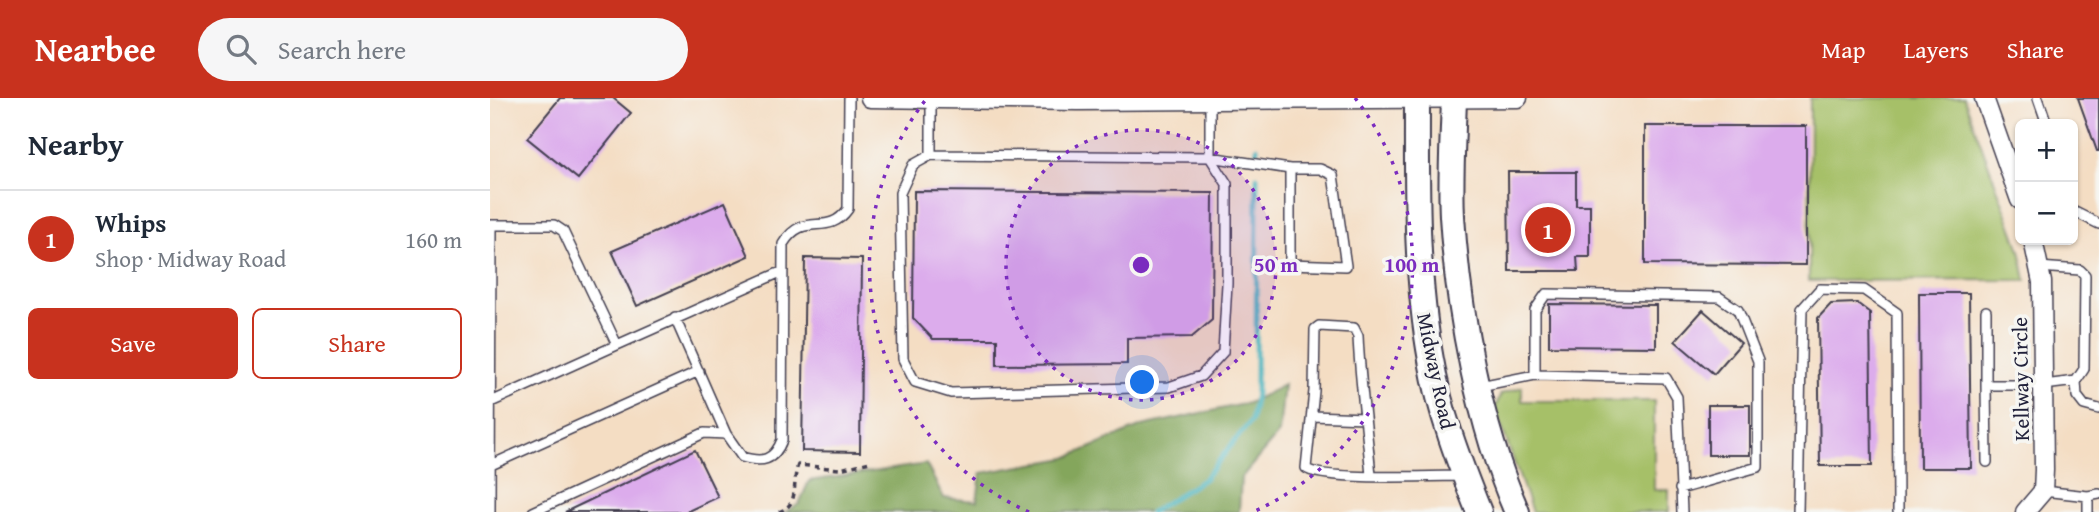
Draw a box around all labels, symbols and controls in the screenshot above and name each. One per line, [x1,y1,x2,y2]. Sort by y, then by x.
search box [198,18,688,81]
text: Nearbee [35,25,156,73]
icon: search [222,30,260,68]
text: Search here [278,30,406,69]
text: Map [1822,32,1865,67]
text: Layers [1903,32,1969,67]
text: Share [2007,32,2064,67]
map controls [2015,119,2078,245]
button: + [2015,119,2078,182]
text: Nearby [28,122,124,166]
button: − [2015,182,2078,245]
text: Whips [95,203,167,242]
pin: 1 [1525,204,1571,256]
text: 1 [45,223,57,256]
text: 160 m [405,223,462,256]
text: Shop · Midway Road [95,242,286,275]
text: 50 m [1254,249,1298,280]
text: 100 m [1384,249,1440,280]
centre of rings [1129,253,1153,277]
button: Save [28,308,238,379]
button: Share [252,308,462,379]
street label: Midway Road [1409,310,1464,433]
street label: Kellway Circle [2004,317,2037,441]
your location [1125,365,1159,399]

